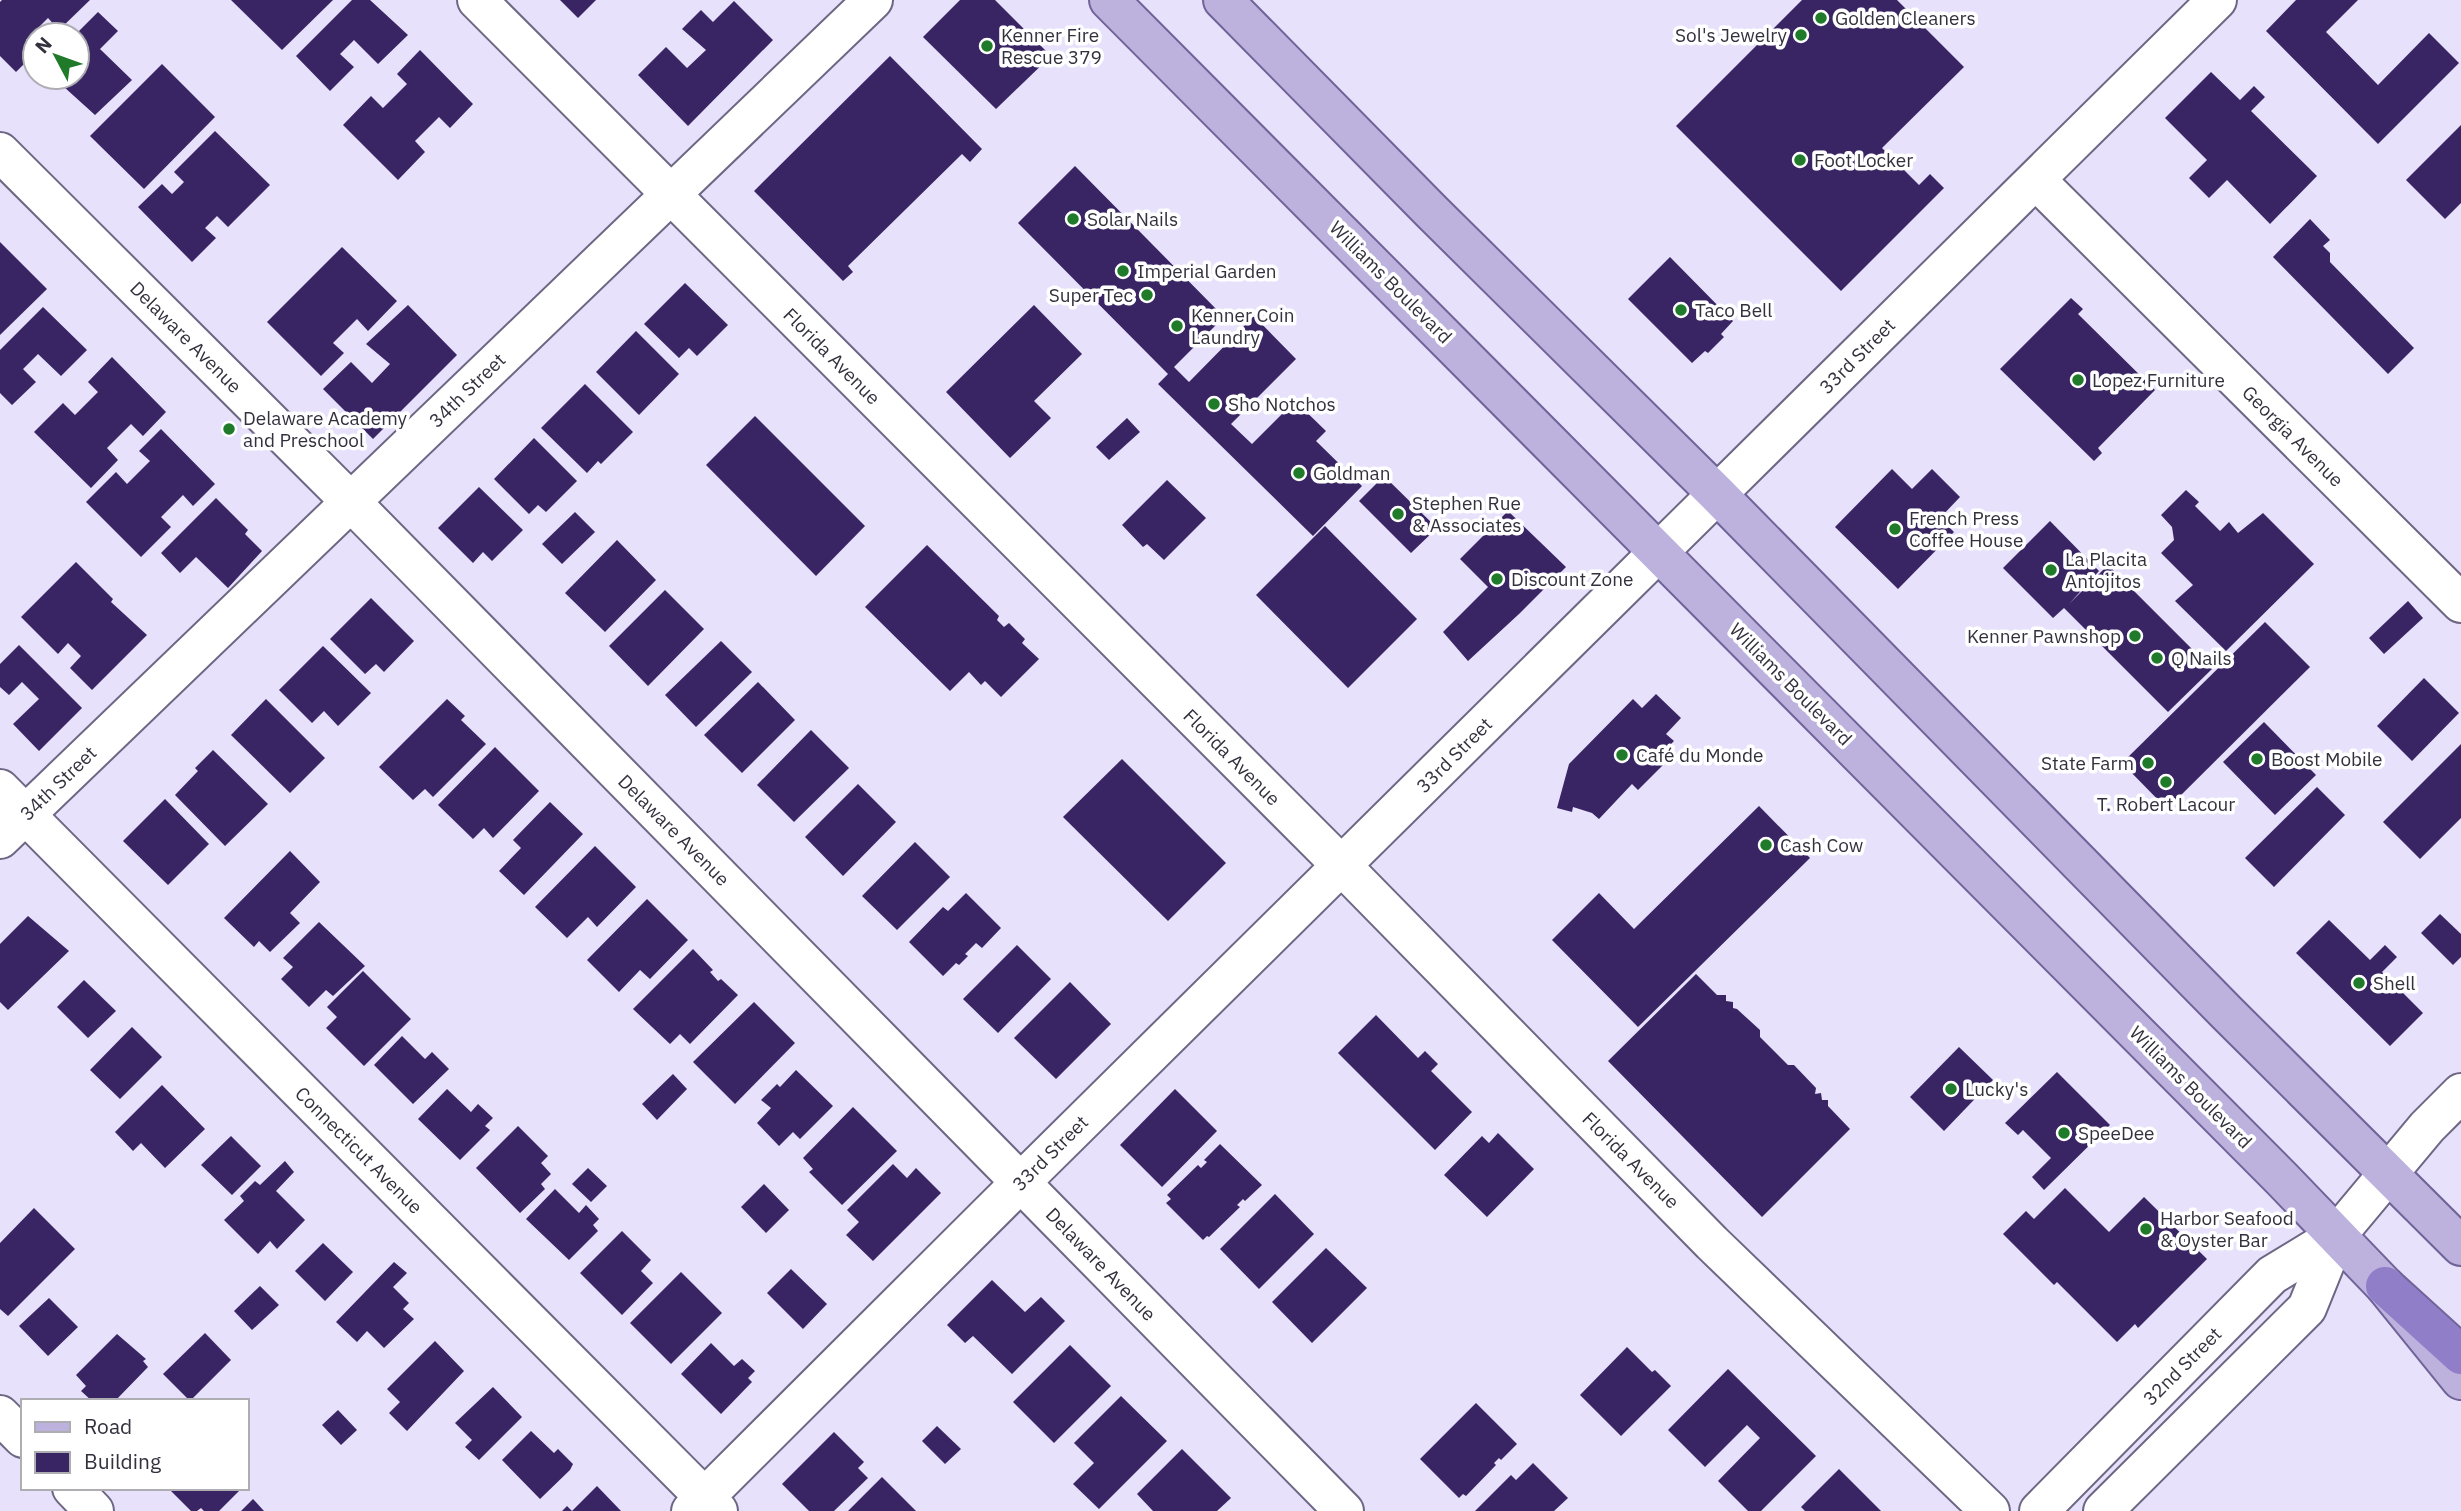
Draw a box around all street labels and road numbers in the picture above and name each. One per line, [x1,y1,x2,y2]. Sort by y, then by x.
street label: Williams Boulevard [1325,216,1457,348]
street label: Delaware Avenue [125,276,247,398]
street label: Florida Avenue [779,303,885,409]
street label: 33rd Street [1814,313,1900,399]
street label: 34th Street [424,348,510,432]
street label: Georgia Avenue [2237,380,2349,492]
street label: Williams Boulevard [1725,618,1857,750]
street label: Florida Avenue [1179,704,1285,810]
street label: 33rd Street [1411,712,1497,798]
street label: 34th Street [15,741,101,825]
street label: Delaware Avenue [613,769,735,891]
street label: Williams Boulevard [2125,1021,2257,1153]
street label: Connecticut Avenue [290,1081,428,1219]
street label: Florida Avenue [1578,1107,1684,1213]
street label: 33rd Street [1007,1110,1093,1196]
street label: Delaware Avenue [1041,1202,1161,1326]
street label: 32nd Street [2138,1322,2226,1410]

